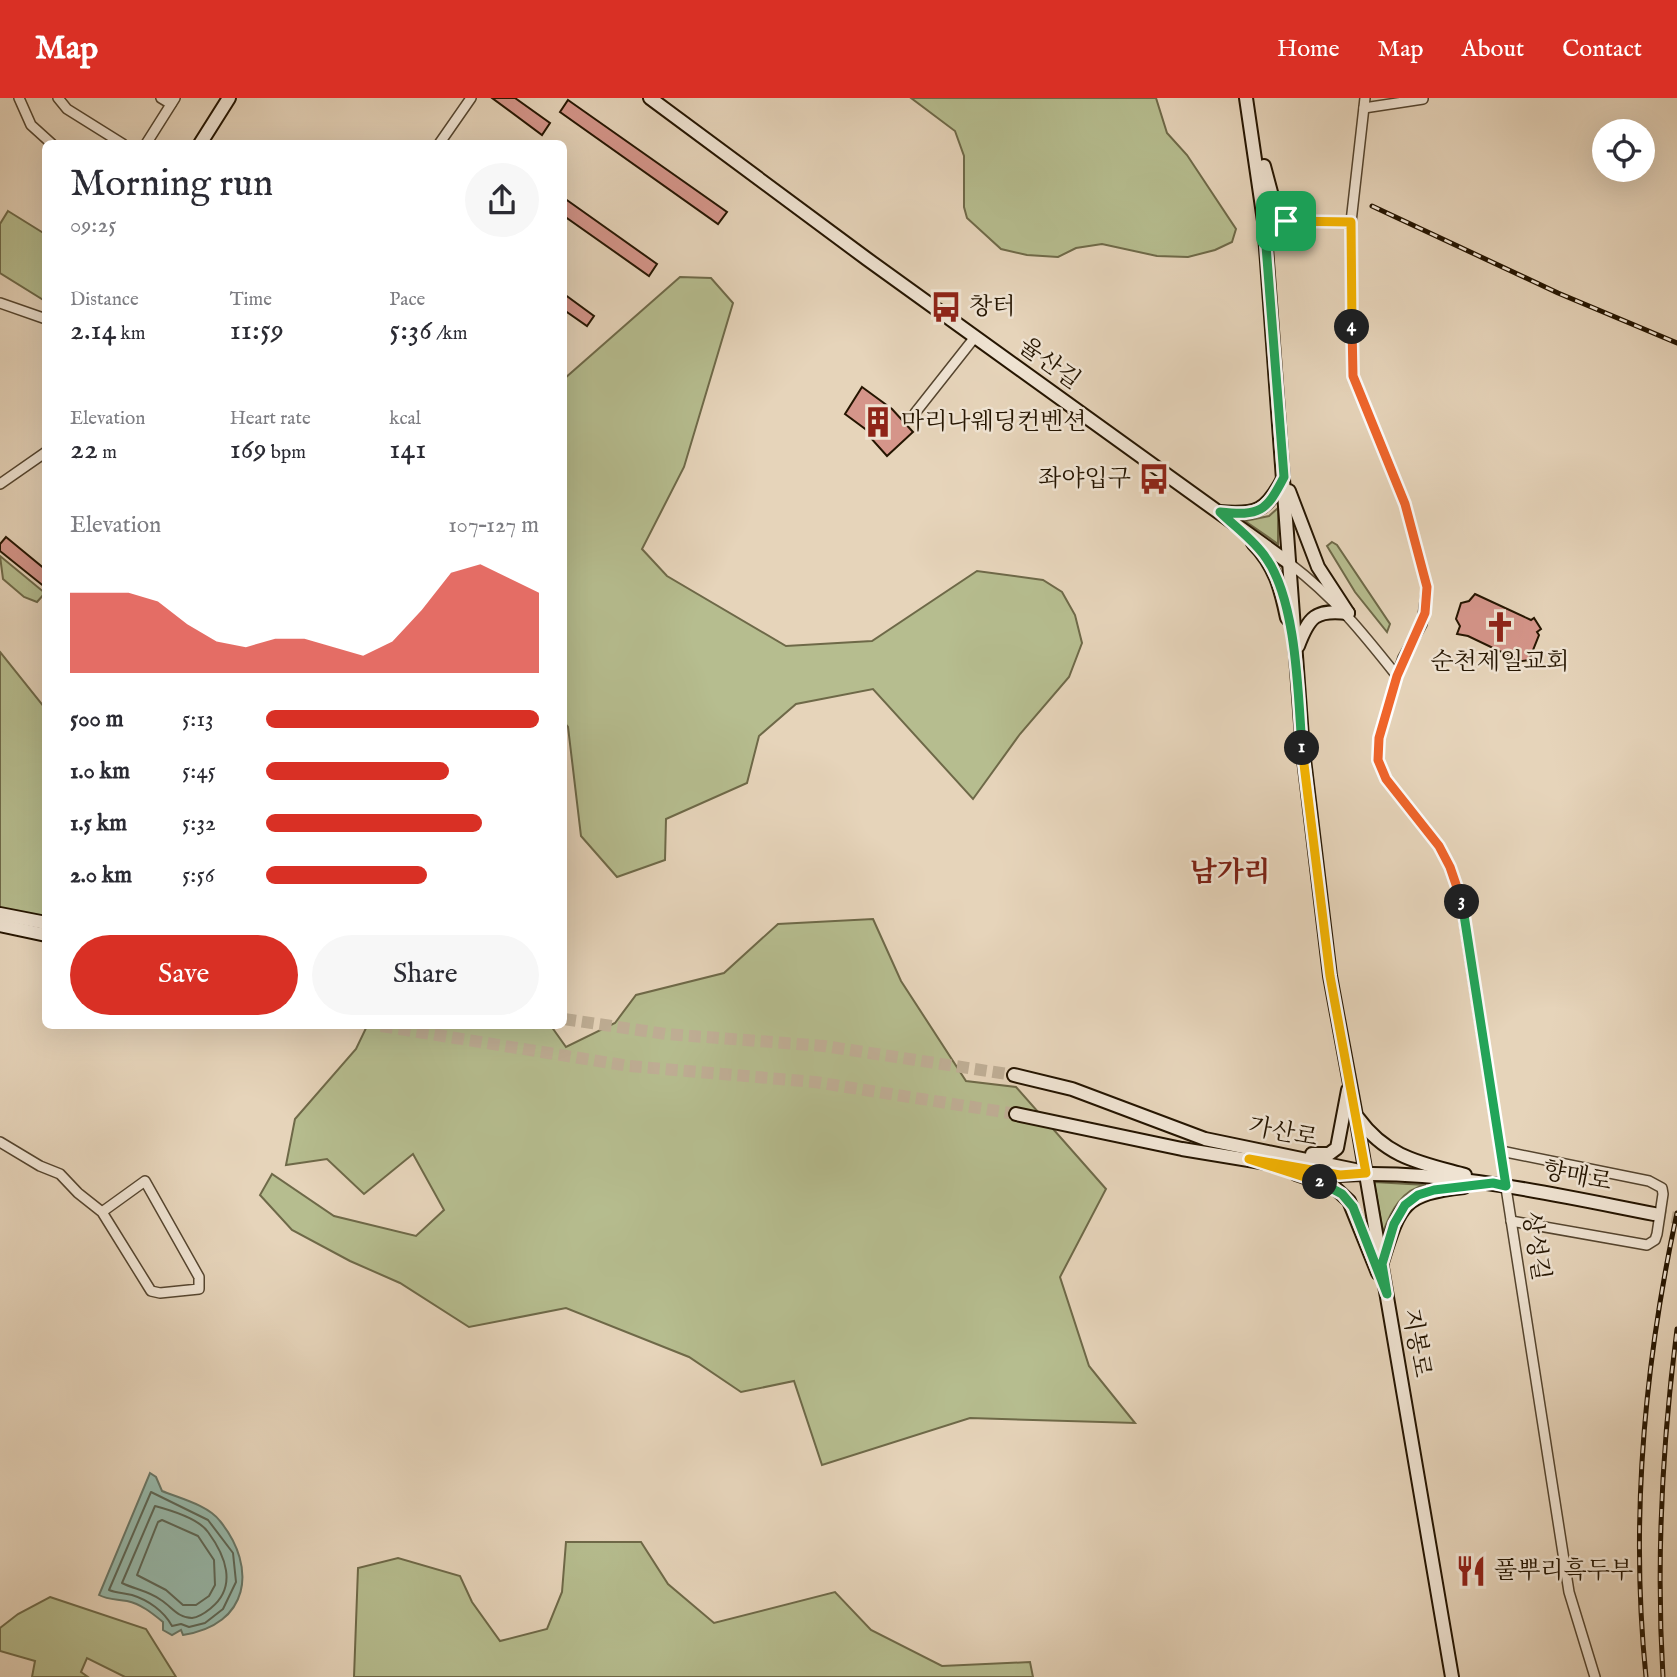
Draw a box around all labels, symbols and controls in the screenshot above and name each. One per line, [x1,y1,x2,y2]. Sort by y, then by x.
text: Map [35,28,98,70]
text: Home [1277,34,1340,65]
text: Map [1378,34,1424,65]
text: About [1462,34,1524,65]
text: Contact [1562,34,1642,65]
map controls [1592,119,1655,182]
button: locate [1592,119,1655,182]
text: Morning run [70,161,273,209]
button: share [465,163,539,237]
pin [1256,191,1316,251]
icon: arrive [1267,202,1305,240]
text: 09:25 [70,211,116,240]
text: Distance [70,288,139,312]
text: Time [230,288,272,312]
text: Pace [389,288,425,312]
bus stop icon: 창터 [929,290,963,324]
place label: 창터 [969,292,1015,323]
pin: 4 [1334,310,1370,344]
text: 2.14 [70,312,116,350]
text: 11:59 [230,312,284,350]
text: 5:36 [389,312,432,350]
text: 4 [1347,314,1356,338]
text: km [116,322,145,346]
text: /km [432,322,467,346]
street label: 율산길 [1012,331,1086,397]
building icon: 마리나웨딩컨벤션 [861,405,895,439]
text: Elevation [70,407,145,431]
text: Heart rate [230,407,311,431]
text: kcal [389,407,421,431]
place label: 마리나웨딩컨벤션 [901,407,1086,438]
text: 22 [70,431,98,469]
text: 169 [230,431,267,469]
text: 141 [389,431,426,469]
text: m [98,441,117,465]
text: bpm [267,441,306,465]
bus stop icon: 좌야입구 [1137,462,1171,496]
place label: 좌야입구 [1038,464,1131,495]
text: Elevation [70,511,161,540]
text: 107–127 m [448,511,539,540]
church icon: 순천제일교회 [1483,610,1517,644]
place label: 순천제일교회 [1430,647,1570,678]
text: 500 m [70,705,124,734]
text: 5:13 [182,705,214,734]
pin: 1 [1284,730,1320,766]
text: 1 [1298,735,1305,759]
text: 1.0 km [70,757,130,786]
text: 5:45 [182,757,216,786]
text: 1.5 km [70,809,127,838]
text: 5:32 [182,809,216,838]
district label: 남가리 [1189,856,1271,891]
text: 2.0 km [70,861,132,890]
text: 5:56 [182,861,214,890]
pin: 3 [1444,884,1480,920]
text: 3 [1458,889,1465,913]
button: Save [70,935,298,1015]
button: Share [312,935,539,1015]
street label: 가산로 [1246,1111,1320,1155]
street label: 향매로 [1540,1155,1614,1199]
pin: 2 [1302,1164,1338,1200]
text: 2 [1315,1169,1324,1193]
street label: 상성길 [1514,1209,1556,1283]
street label: 지봉로 [1395,1306,1437,1380]
restaurant icon: 풀뿌리흑두부 [1454,1554,1488,1588]
place label: 풀뿌리흑두부 [1494,1556,1633,1587]

